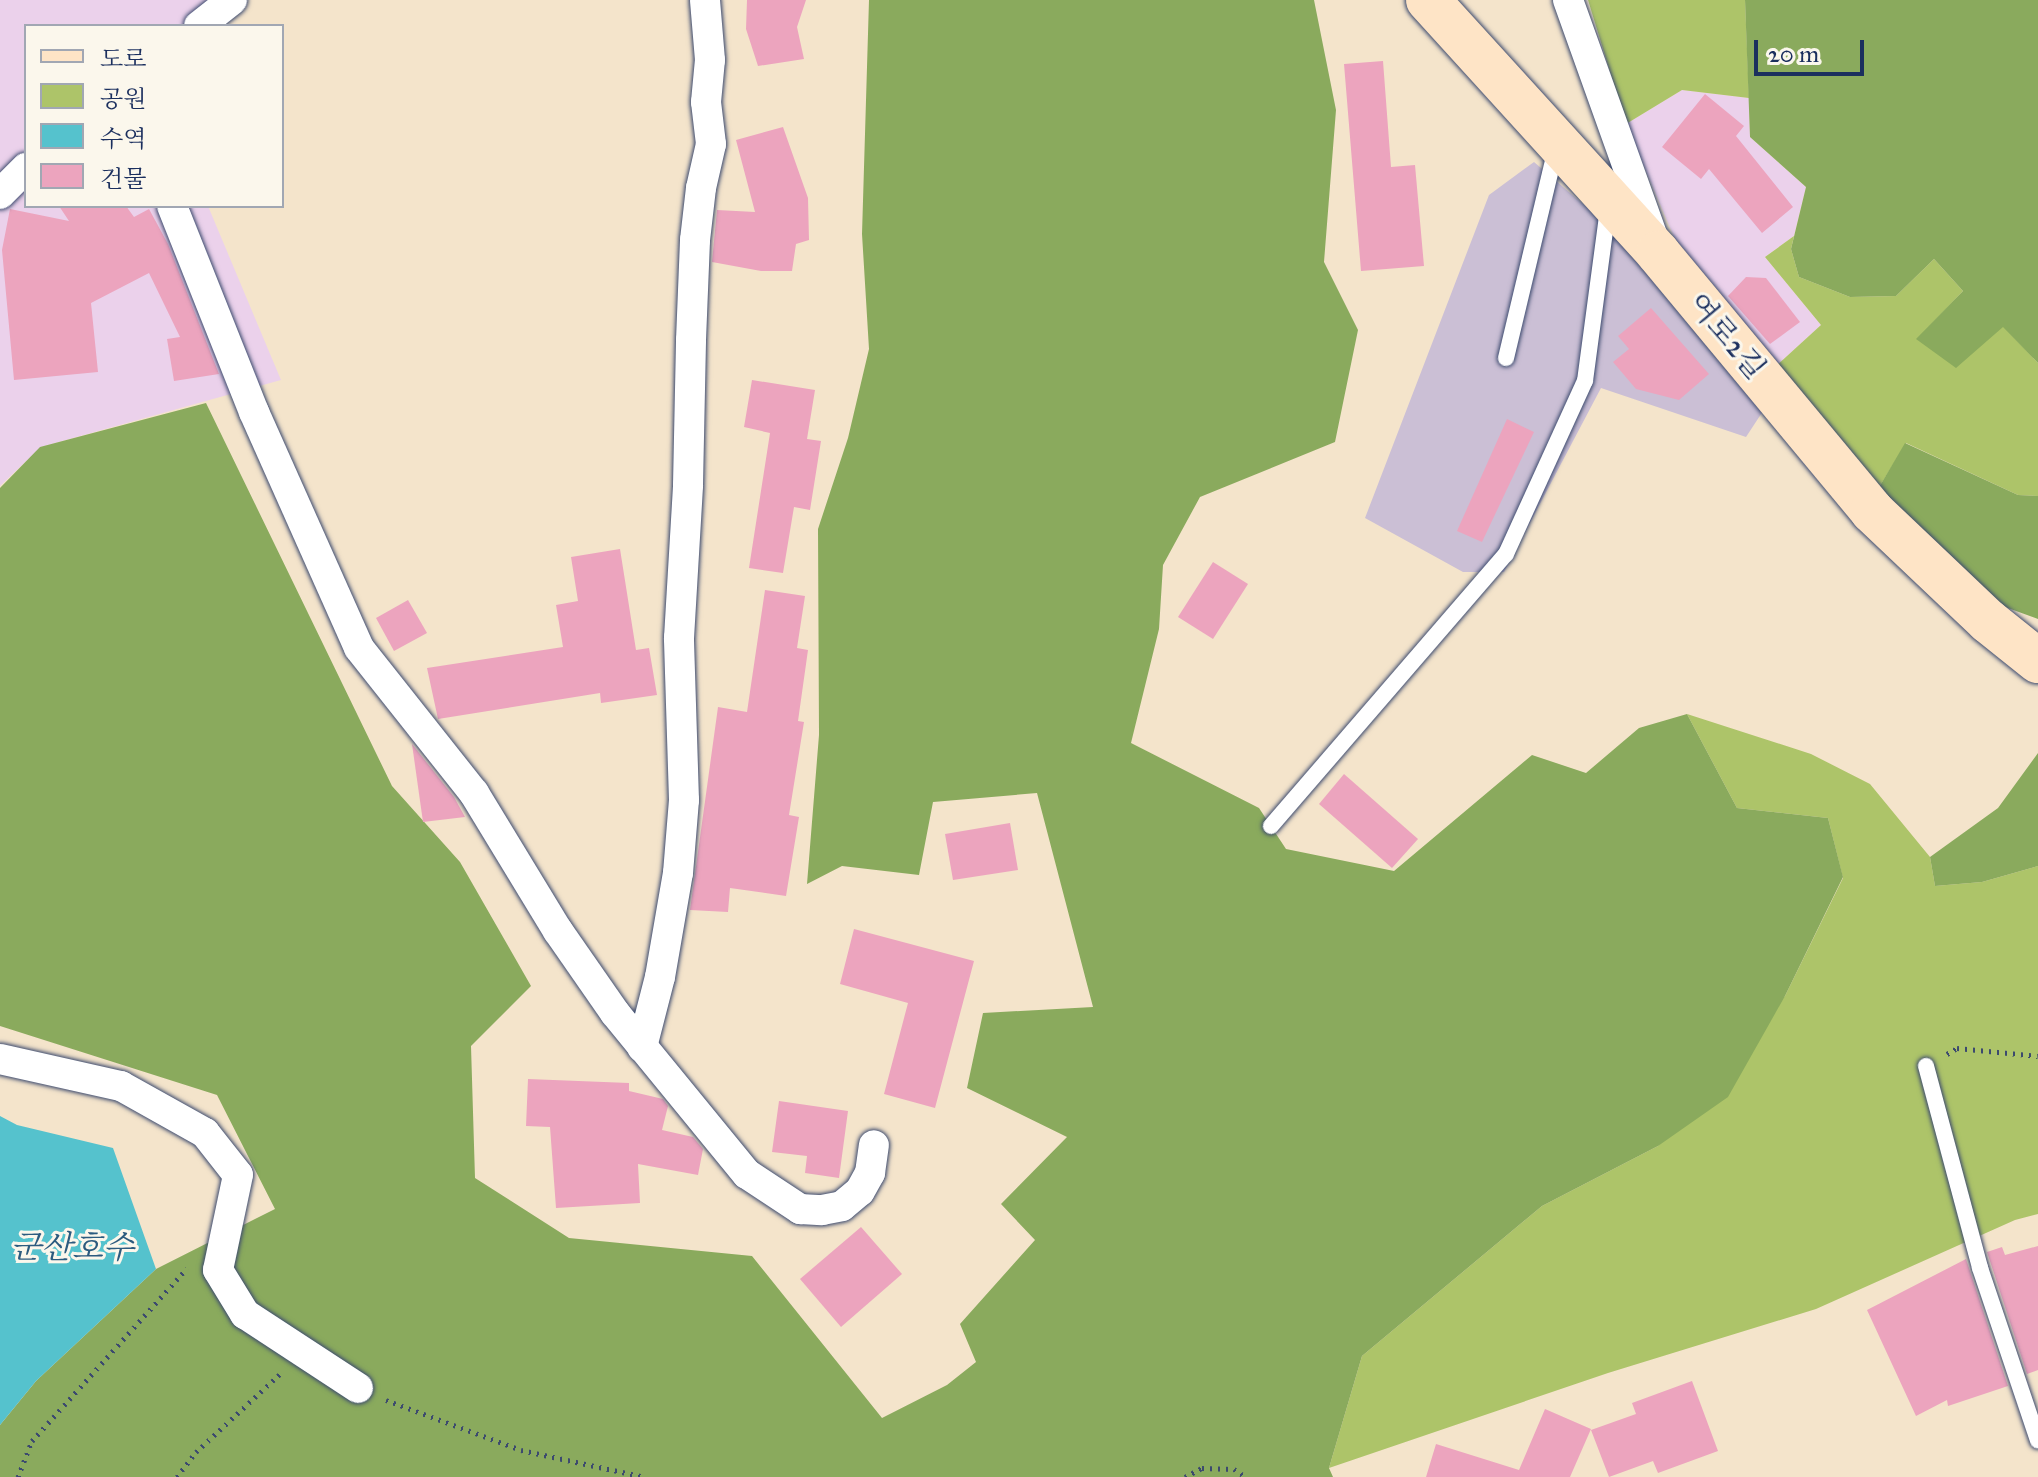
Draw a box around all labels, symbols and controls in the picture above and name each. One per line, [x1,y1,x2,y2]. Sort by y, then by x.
legend [24,24,284,208]
scale bar [1758,24,1868,74]
text: 20 m [1768,39,1819,69]
text: 도로 [100,44,146,74]
text: 공원 [100,84,146,114]
text: 수역 [100,124,146,154]
text: 건물 [100,164,146,194]
street label: 여로2길 [1681,285,1773,387]
water label: 군산호수 [10,1229,134,1267]

